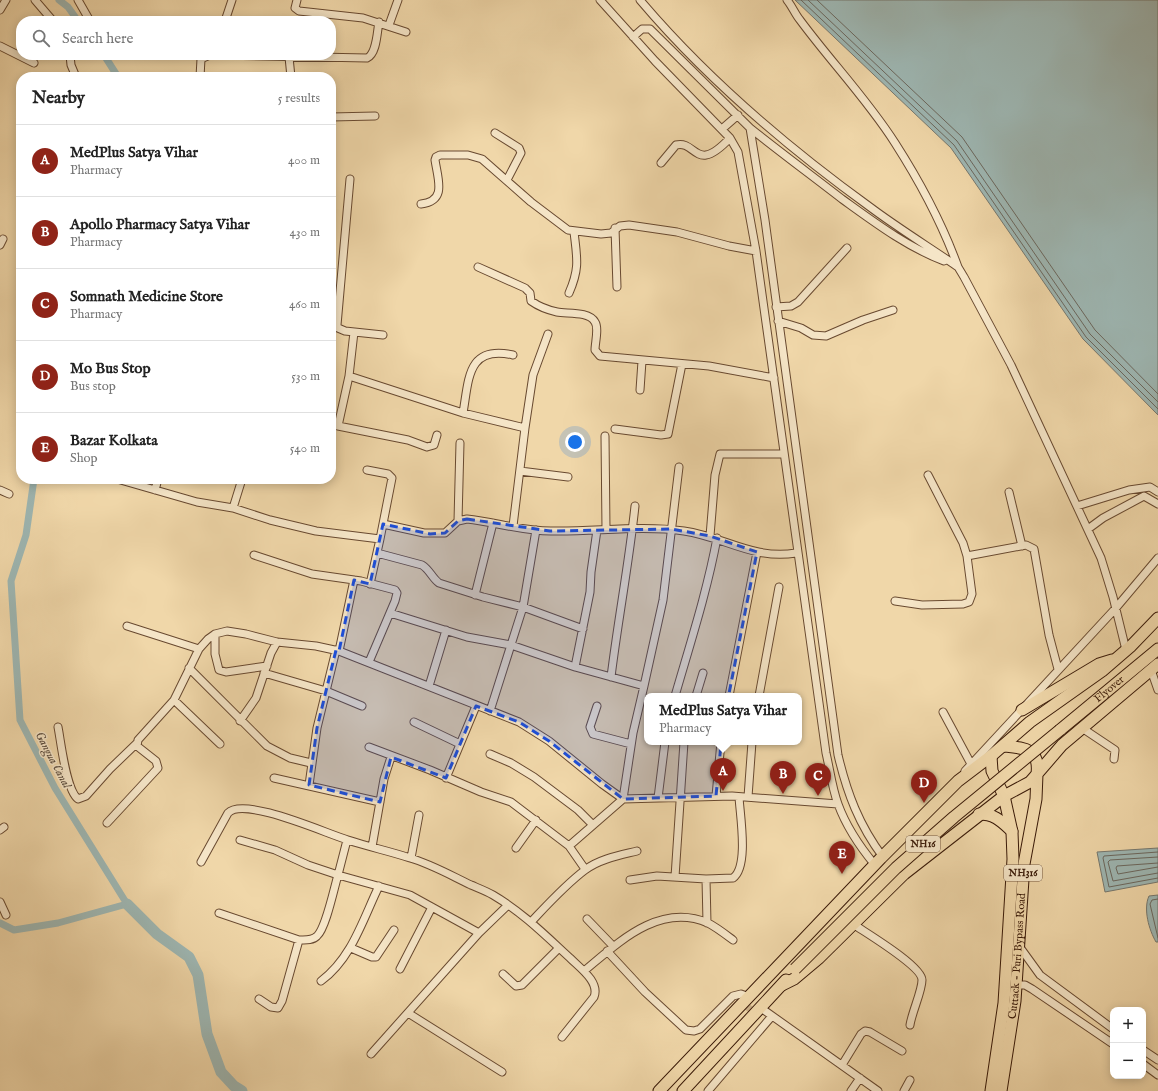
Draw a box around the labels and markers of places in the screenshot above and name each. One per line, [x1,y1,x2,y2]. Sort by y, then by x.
pin: A [710,758,736,791]
pin: B [770,761,796,794]
pin: C [805,763,831,796]
pin: D [911,770,937,803]
pin: E [829,841,855,874]

